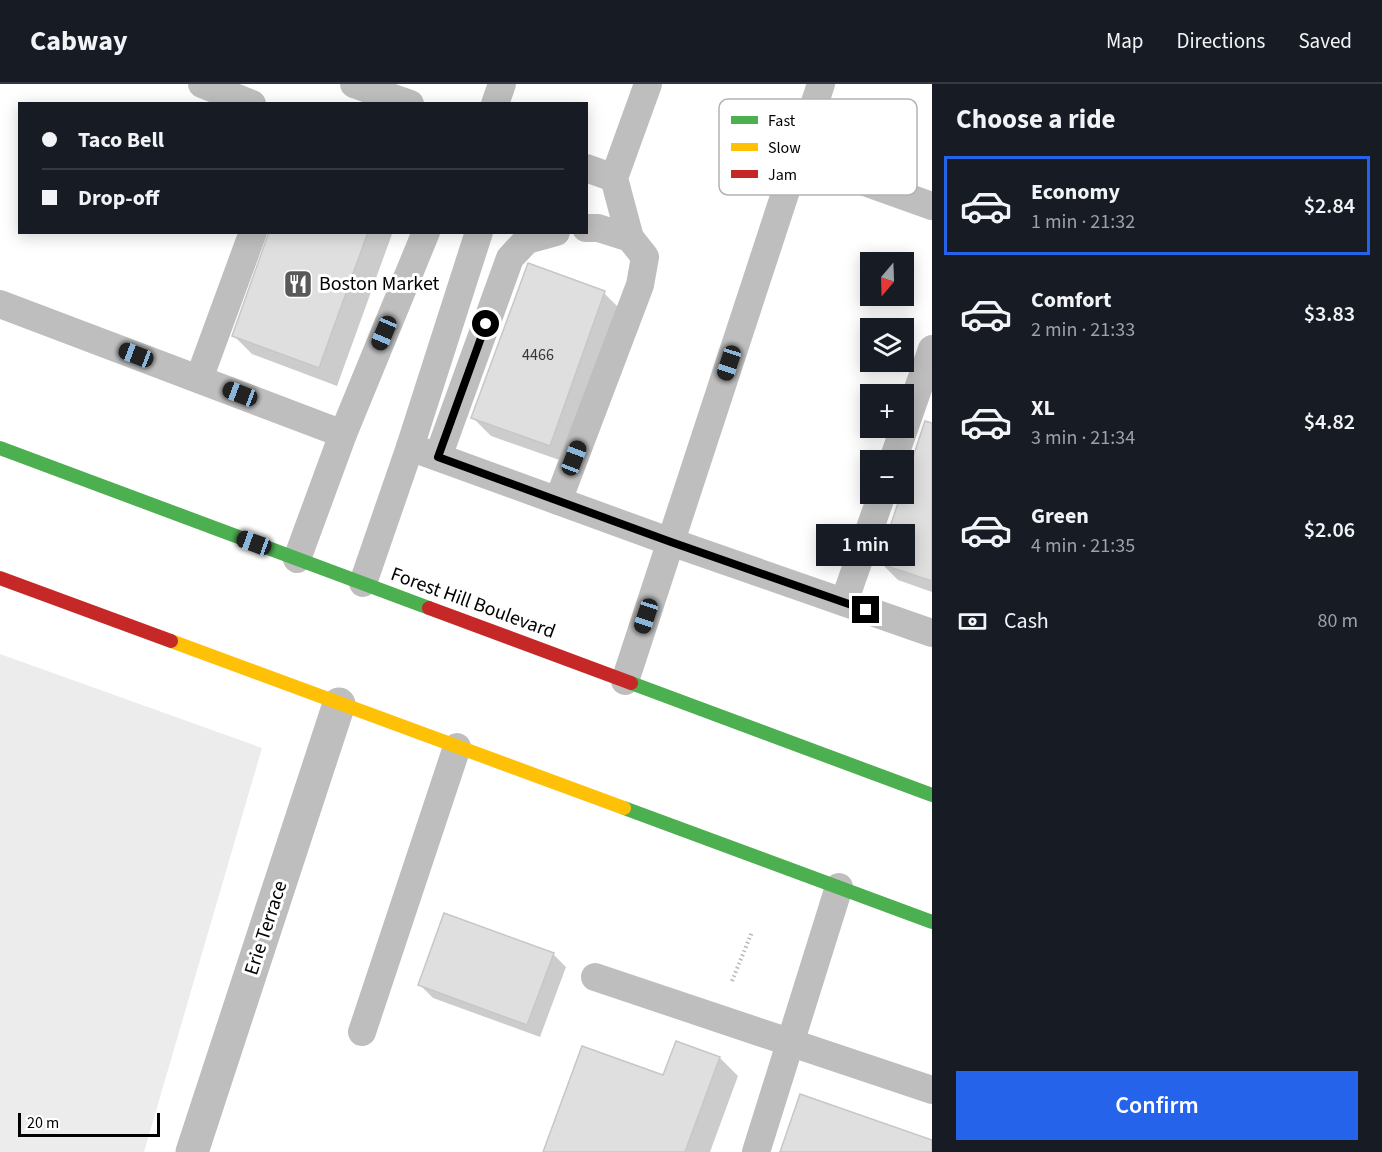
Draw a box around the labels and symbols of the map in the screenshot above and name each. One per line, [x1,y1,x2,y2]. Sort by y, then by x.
legend [719,99,917,195]
text: Fast [768,110,796,132]
text: Slow [768,137,801,159]
text: Jam [768,164,797,186]
north arrow [860,252,914,306]
restaurant icon: Boston Market [282,268,314,300]
place label: Boston Market [319,270,440,298]
route start [472,310,499,337]
car [369,313,399,353]
car [116,340,156,370]
car [715,343,743,383]
house number: 4466 [522,344,554,366]
car [220,379,260,409]
car [559,438,589,478]
callout: 1 min [816,523,916,565]
car [234,528,274,558]
street label: Forest Hill Boulevard [387,560,559,646]
car [632,596,660,636]
route end [852,596,879,623]
street label: Erie Terrace [238,877,294,979]
scale bar [18,1110,160,1138]

